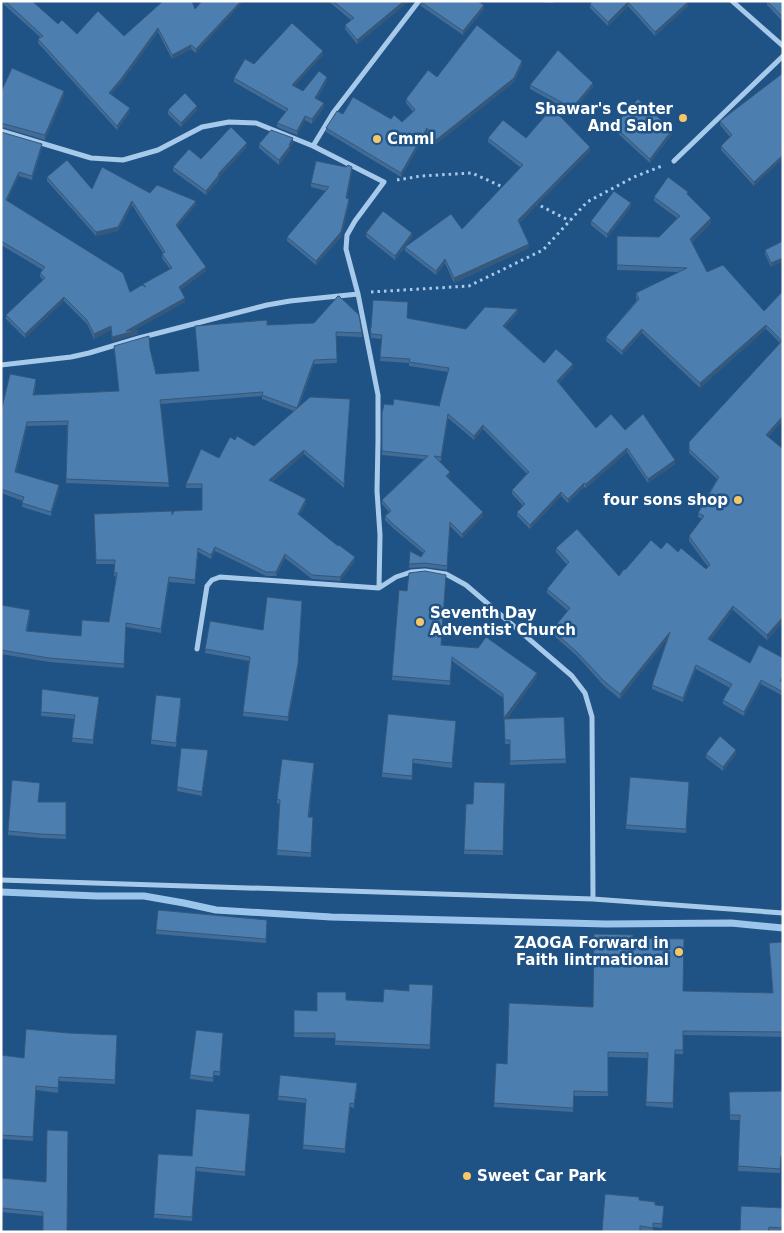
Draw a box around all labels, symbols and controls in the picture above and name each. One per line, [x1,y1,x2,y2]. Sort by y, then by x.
place label: Shawar's Center And Salon [535,100,674,135]
marker: Shawar's Center And Salon [677,112,689,124]
place label: Cmml [387,130,434,148]
marker: Cmml [371,133,383,145]
place label: four sons shop [603,491,728,509]
marker: four sons shop [732,494,744,506]
place label: Seventh Day Adventist Church [430,604,576,639]
marker: Seventh Day Adventist Church [414,616,426,628]
place label: ZAOGA Forward in Faith Iintrnational [514,934,669,969]
marker: ZAOGA Forward in Faith Iintrnational [673,946,685,958]
place label: Sweet Car Park [477,1167,607,1185]
marker: Sweet Car Park [461,1170,473,1182]

